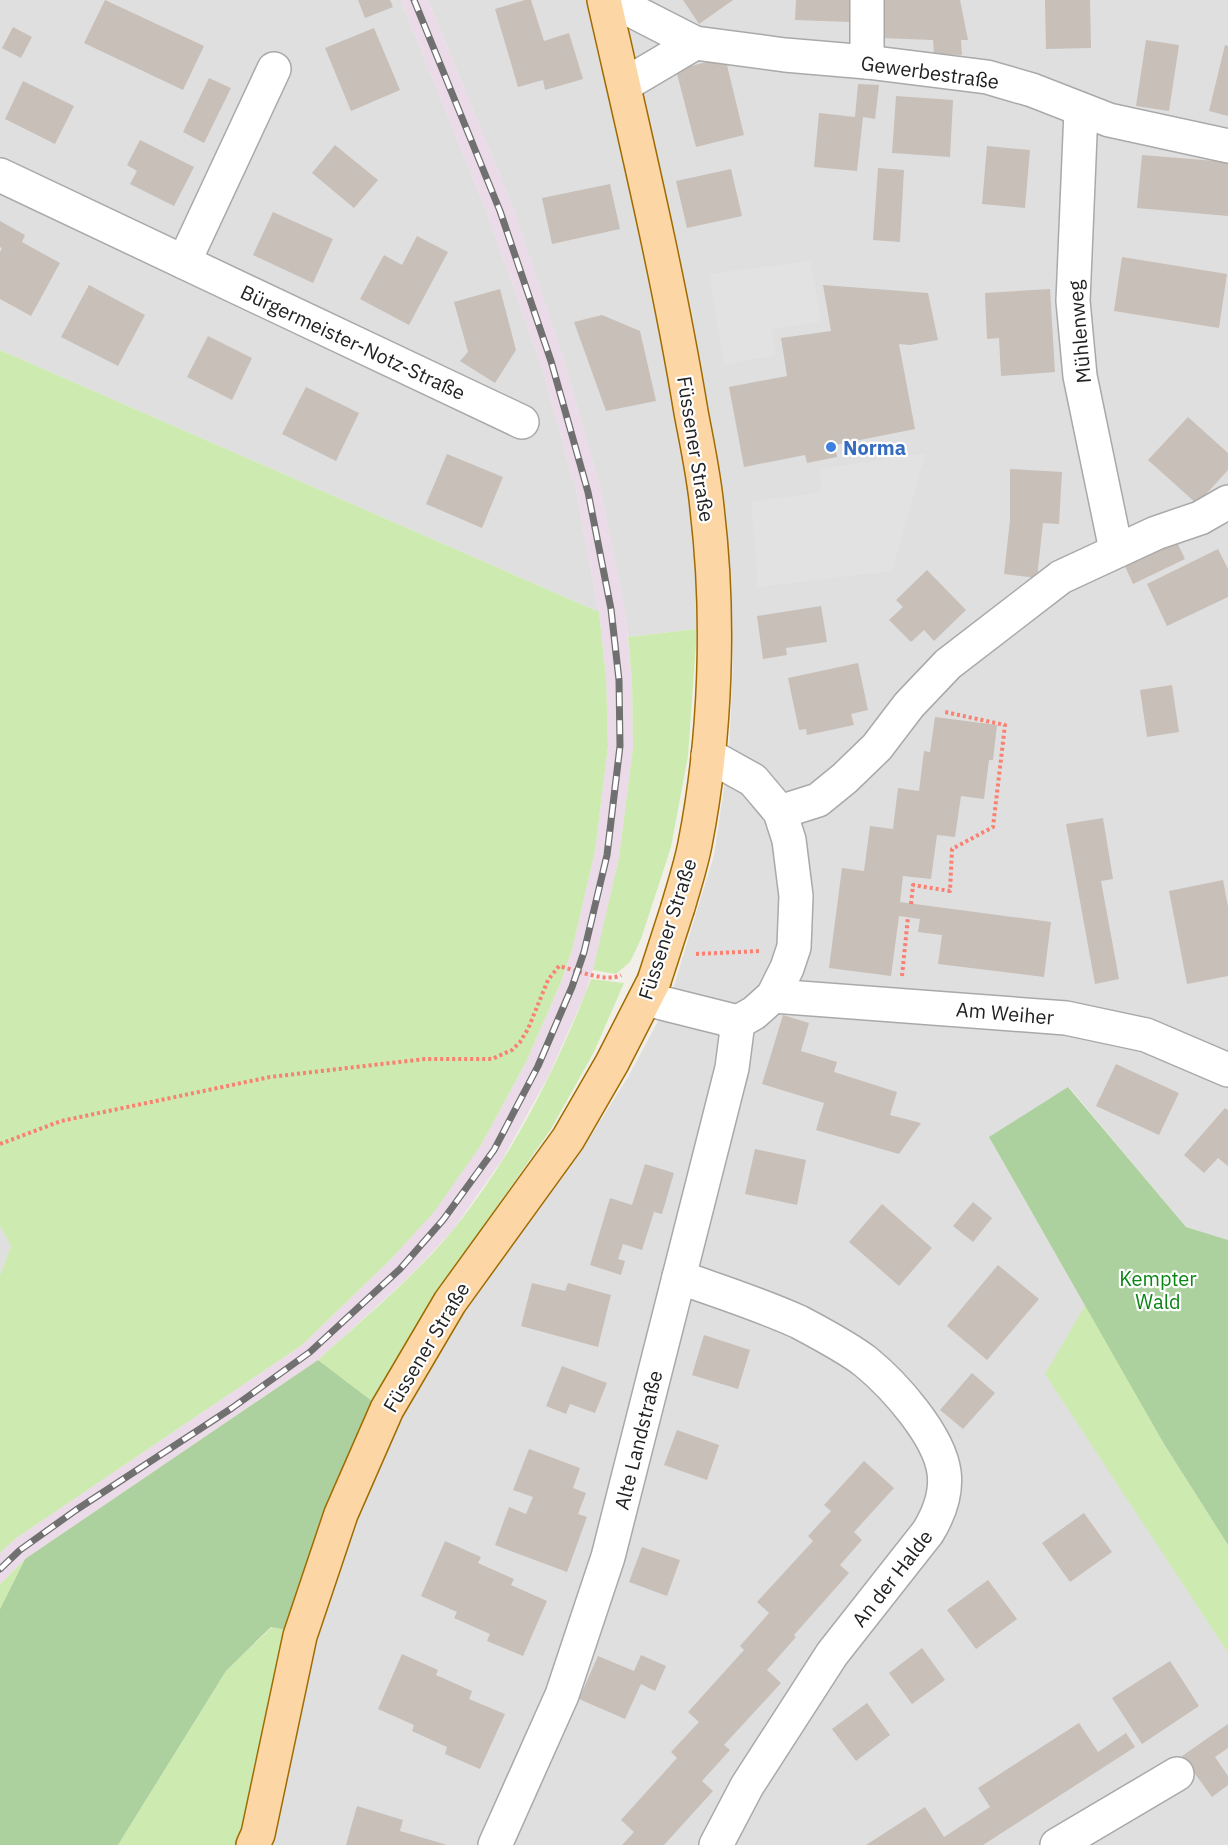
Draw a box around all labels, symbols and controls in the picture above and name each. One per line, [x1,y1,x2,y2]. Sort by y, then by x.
street label: Gewerbestraße [859,49,1001,95]
street label: Bürgermeister-Notz-Straße [236,278,470,406]
street label: Mühlenweg [1061,279,1097,385]
street label: Füssener Straße [671,374,721,524]
place label: Norma [843,434,906,461]
marker: Norma [824,440,838,454]
street label: Füssener Straße [631,855,703,1003]
street label: Am Weiher [955,995,1055,1031]
park label: Kempter Wald [1119,1265,1197,1315]
street label: Füssener Straße [377,1277,475,1417]
street label: Alte Landstraße [608,1367,668,1513]
street label: An der Halde [846,1524,938,1632]

